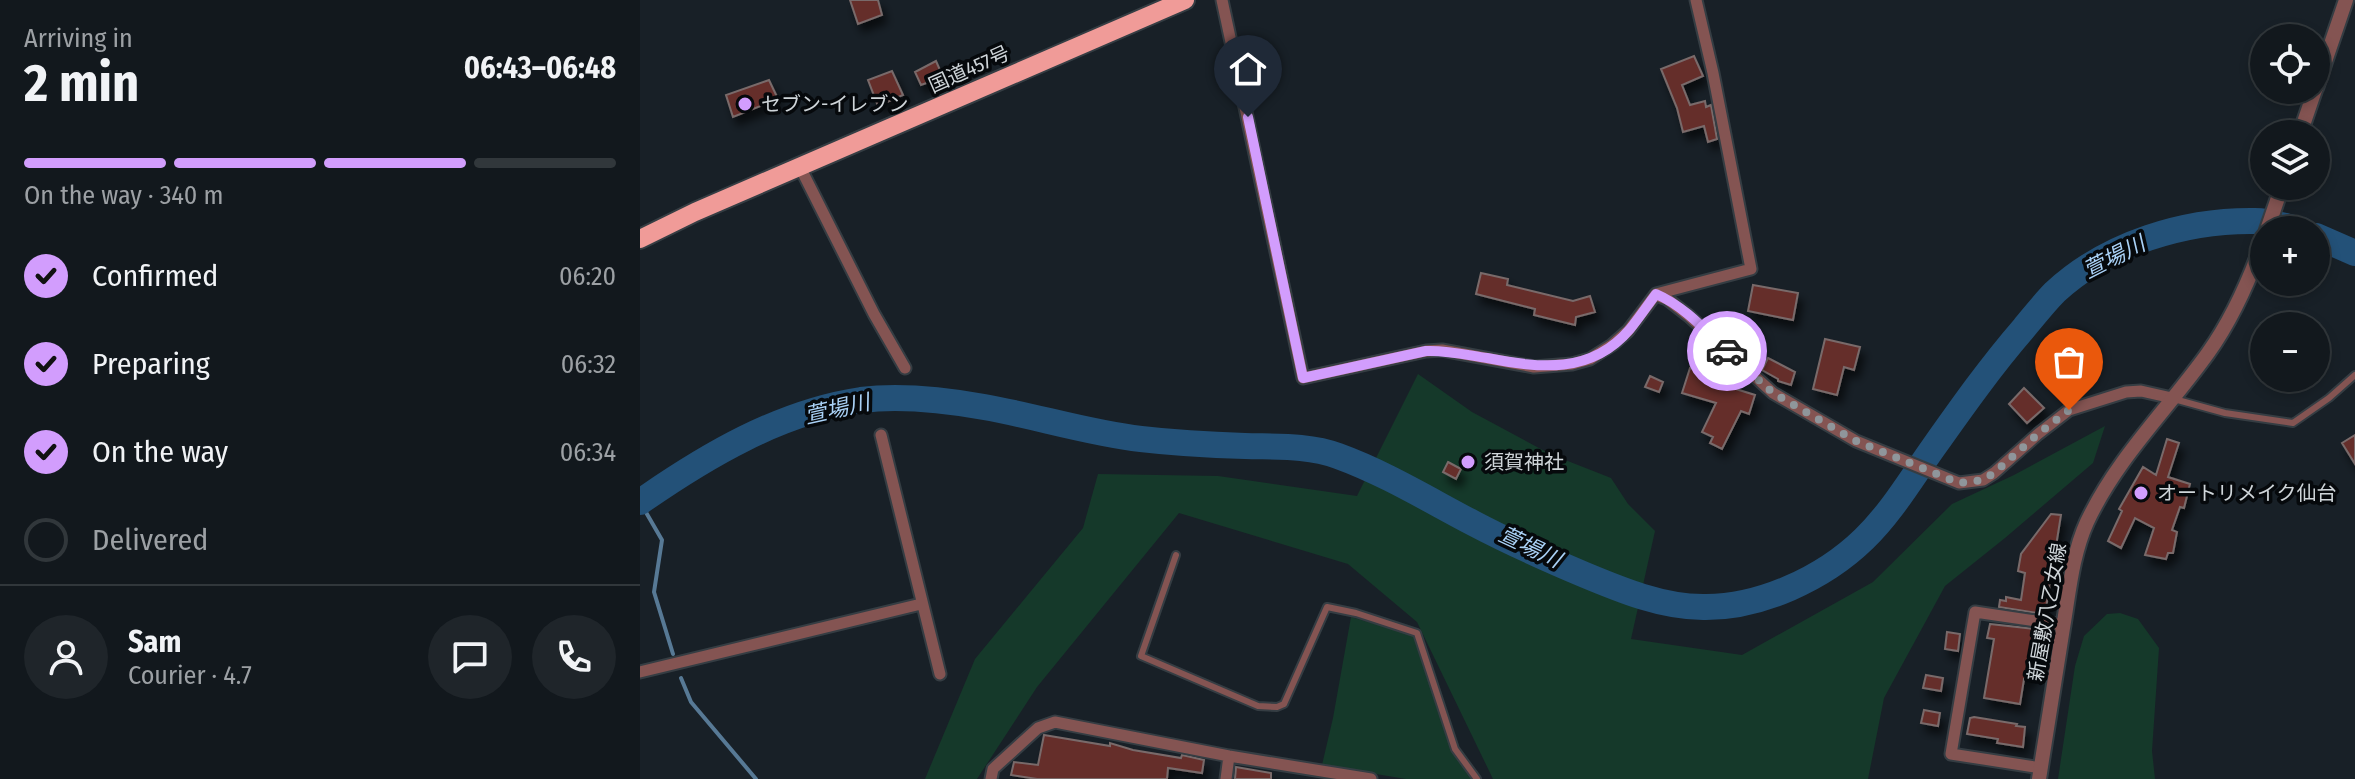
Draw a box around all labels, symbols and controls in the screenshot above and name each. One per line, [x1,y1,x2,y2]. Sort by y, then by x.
text: Arriving in [24,23,133,54]
map controls [2250,24,2330,392]
button: locate [2250,24,2330,104]
pin [1214,35,1282,117]
street label: 国道457号 [925,40,1013,98]
icon: home [1226,47,1270,91]
text: 06:43–06:48 [464,50,616,86]
text: 2 min [24,52,139,115]
place label: セブン-イレブン [761,92,908,116]
marker: セブン-イレブン [736,95,754,113]
button: layers [2250,120,2330,200]
text: On the way · 340 m [24,180,224,211]
button: + [2250,216,2330,296]
water label: 萱場川 [2078,229,2151,284]
icon: check [24,254,68,298]
text: Confirmed [92,258,218,294]
text: 06:20 [559,261,616,292]
courier [1687,311,1767,391]
button: − [2250,312,2330,392]
pin [2035,328,2103,410]
icon: car [1705,329,1749,373]
icon: bag [2047,340,2091,384]
icon: check [24,342,68,386]
text: Preparing [92,346,210,382]
text: 06:32 [561,349,616,380]
water label: 萱場川 [802,388,874,430]
icon: check [24,430,68,474]
text: On the way [92,434,228,470]
text: 06:34 [560,437,616,468]
place label: 須賀神社 [1484,450,1564,474]
marker: 須賀神社 [1459,453,1477,471]
place label: オートリメイク仙台 [2157,481,2337,505]
marker: オートリメイク仙台 [2132,484,2150,502]
water label: 萱場川 [1494,521,1567,574]
text: Delivered [92,522,208,558]
street label: 新屋敷八乙女線 [2023,541,2071,683]
button: person [24,615,108,699]
button: chat [428,615,512,699]
button: phone [532,615,616,699]
text: Sam [128,624,181,660]
text: Courier · 4.7 [128,660,252,691]

